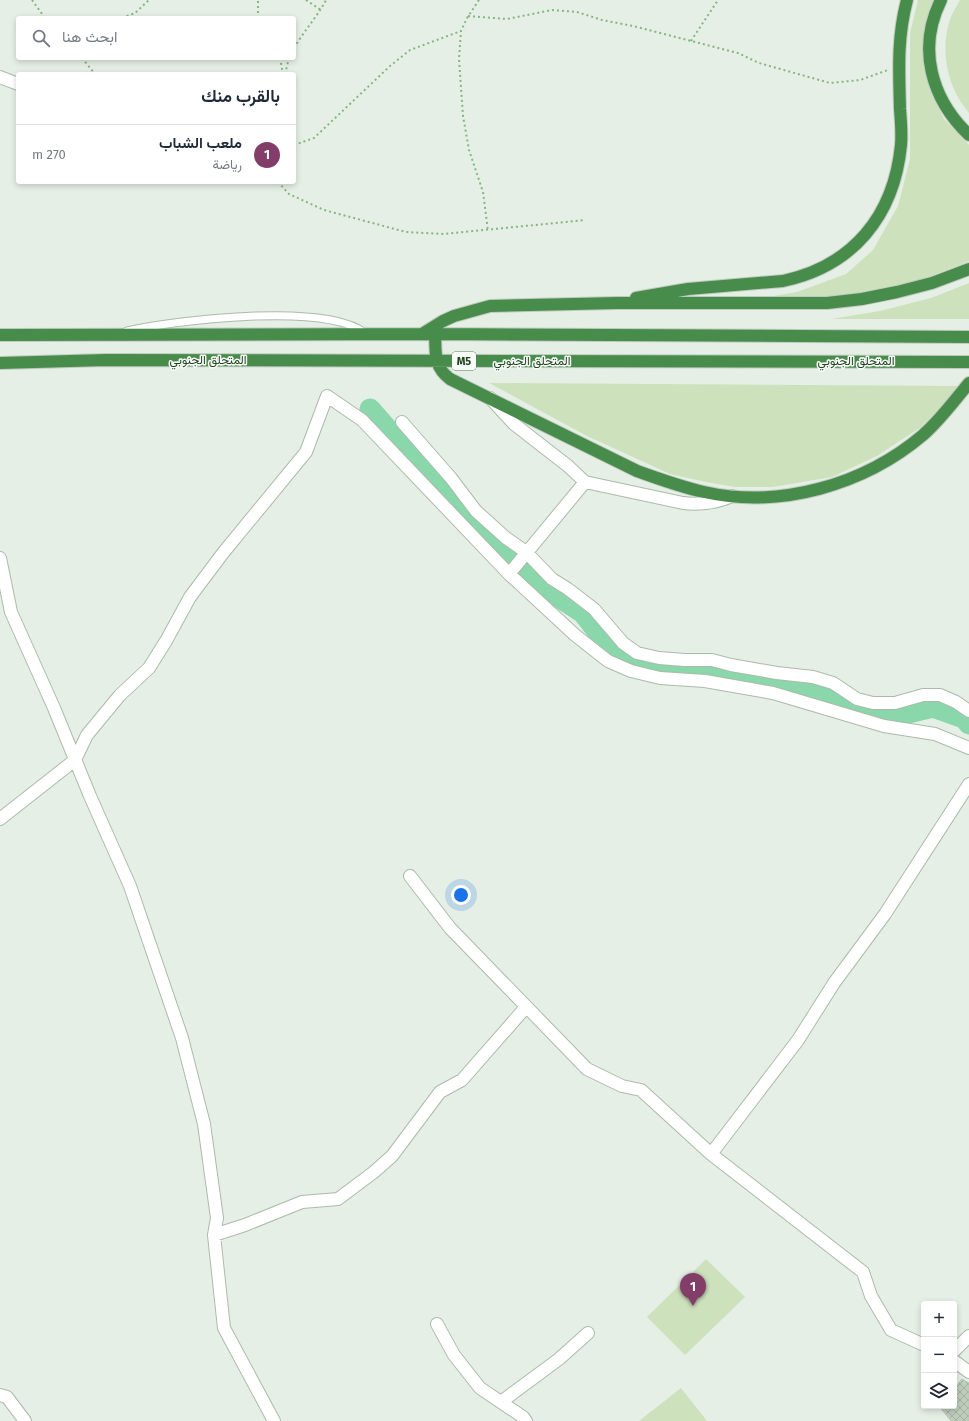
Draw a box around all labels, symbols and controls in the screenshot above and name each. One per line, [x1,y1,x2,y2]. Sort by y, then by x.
search box [16,16,296,60]
icon: search [30,27,52,49]
text: ابحث هنا [62,28,117,46]
text: بالقرب منك [201,86,280,107]
text: ملعب الشباب [159,134,242,152]
text: 270 m [32,147,66,162]
text: 1 [264,147,270,162]
text: رياضة [212,157,242,172]
road number: M5 [452,352,476,370]
street label: المتحلق الجنوبي [169,353,247,370]
street label: المتحلق الجنوبي [493,354,571,371]
street label: المتحلق الجنوبي [817,354,895,371]
your location [451,885,471,905]
pin: 1 [680,1273,706,1306]
map controls [921,1301,957,1409]
button: + [921,1301,957,1337]
button: − [921,1337,957,1373]
button: layers [921,1373,957,1409]

